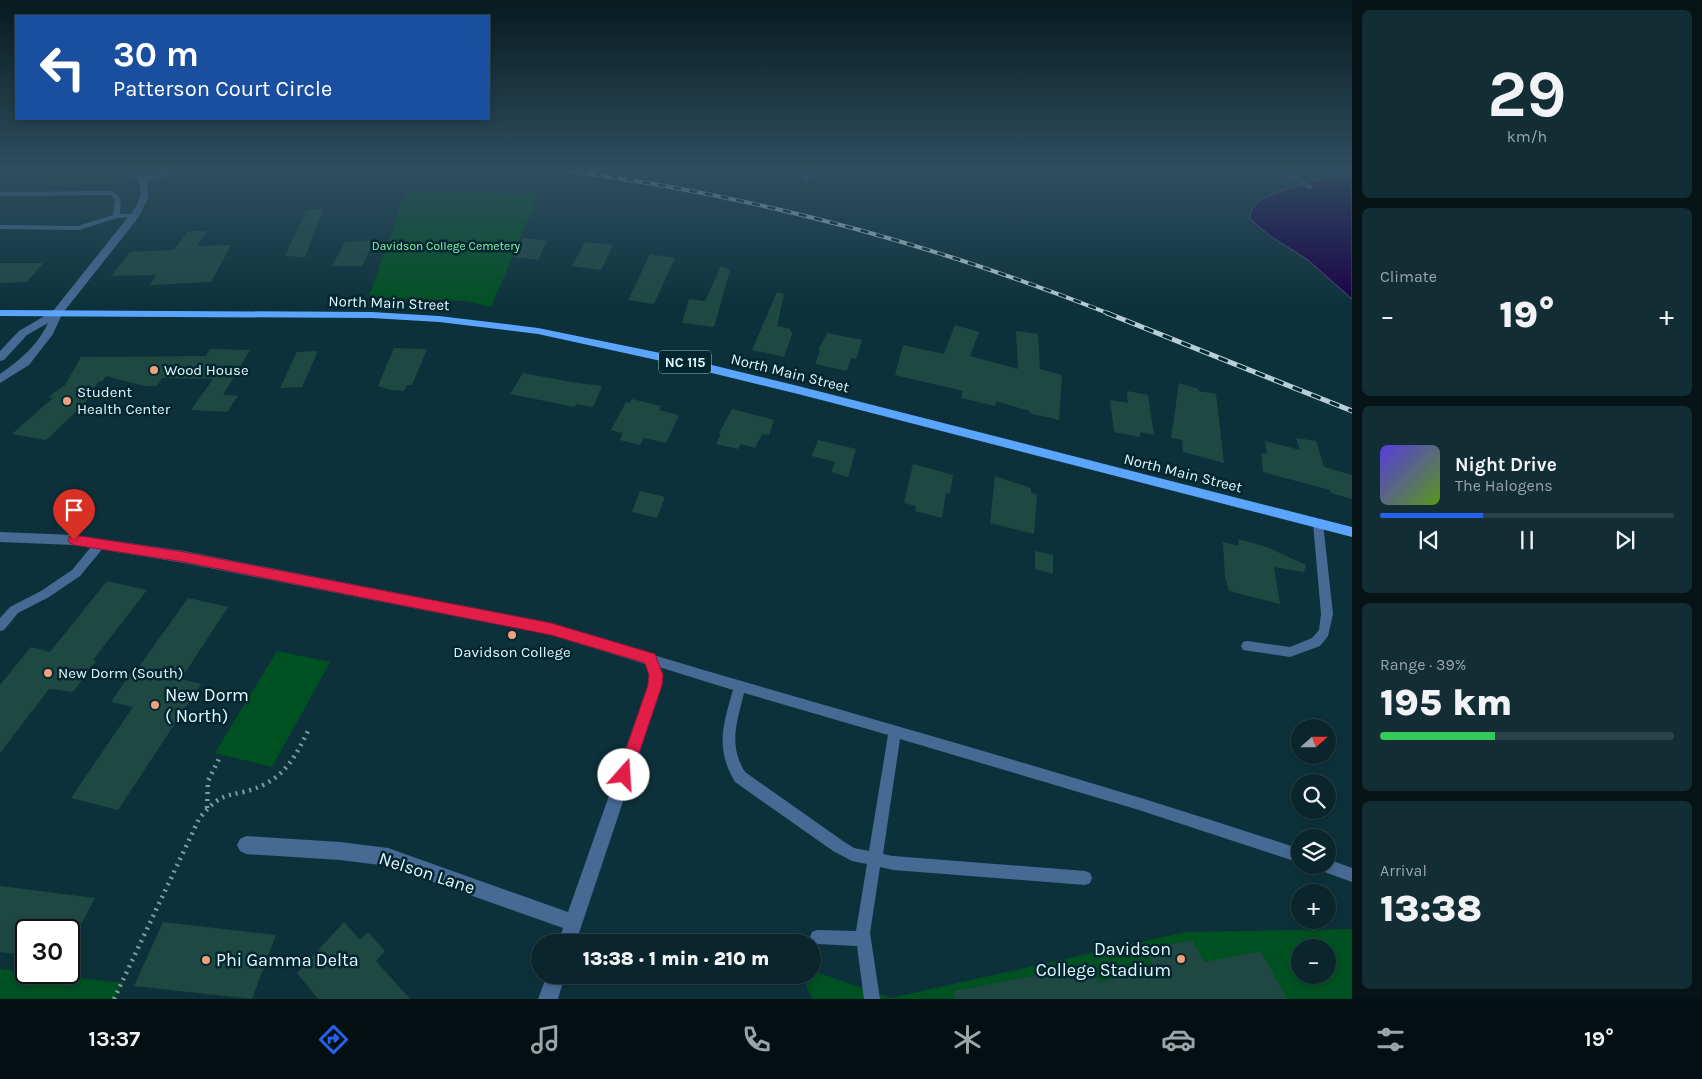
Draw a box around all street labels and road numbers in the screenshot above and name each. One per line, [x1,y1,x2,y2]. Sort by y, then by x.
street label: North Main Street [328,292,450,314]
street label: North Main Street [729,350,851,396]
road number: NC 115 [659,351,711,374]
street label: North Main Street [1122,450,1244,496]
street label: Nelson Lane [376,847,478,899]

